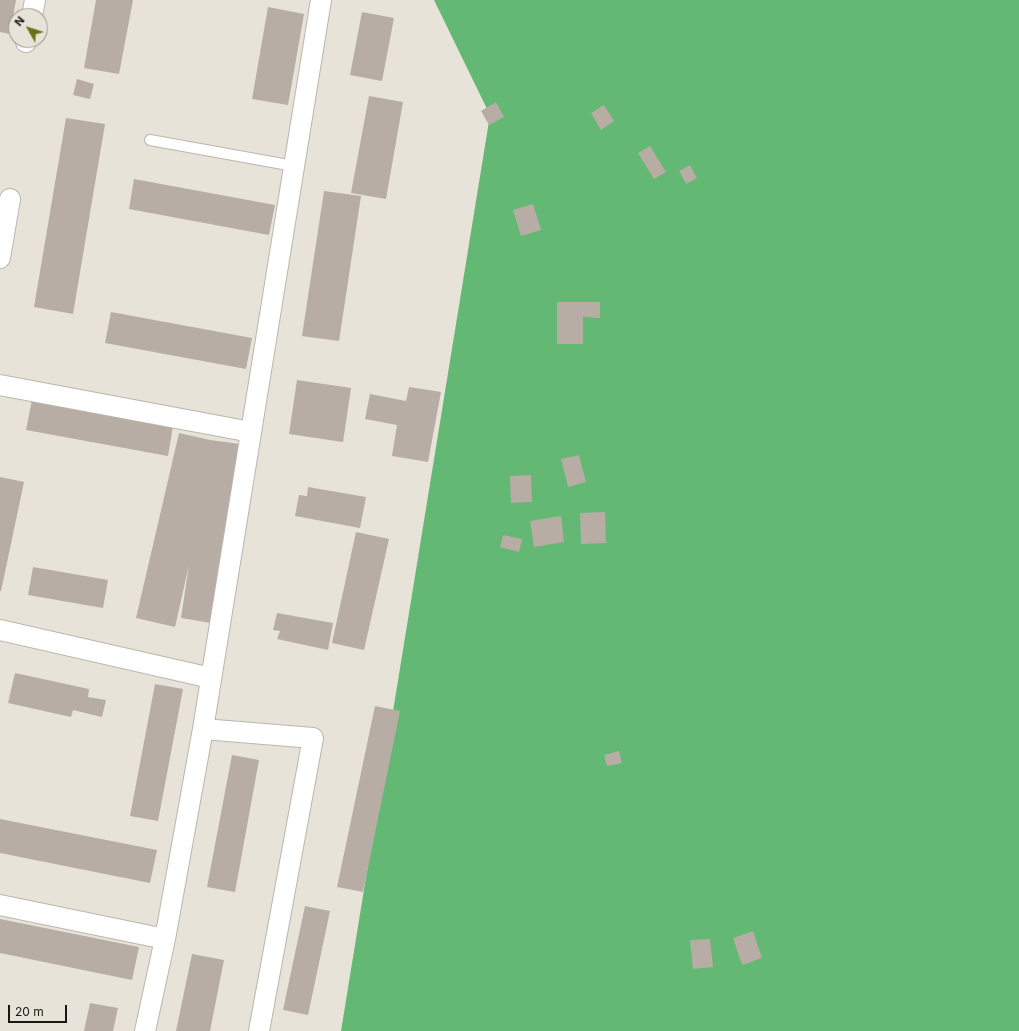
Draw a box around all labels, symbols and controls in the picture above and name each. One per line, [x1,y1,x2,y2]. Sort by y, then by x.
north arrow [8,8,48,48]
text: N [11,13,28,29]
scale bar [10,997,69,1023]
text: 20 m [15,1004,44,1019]

